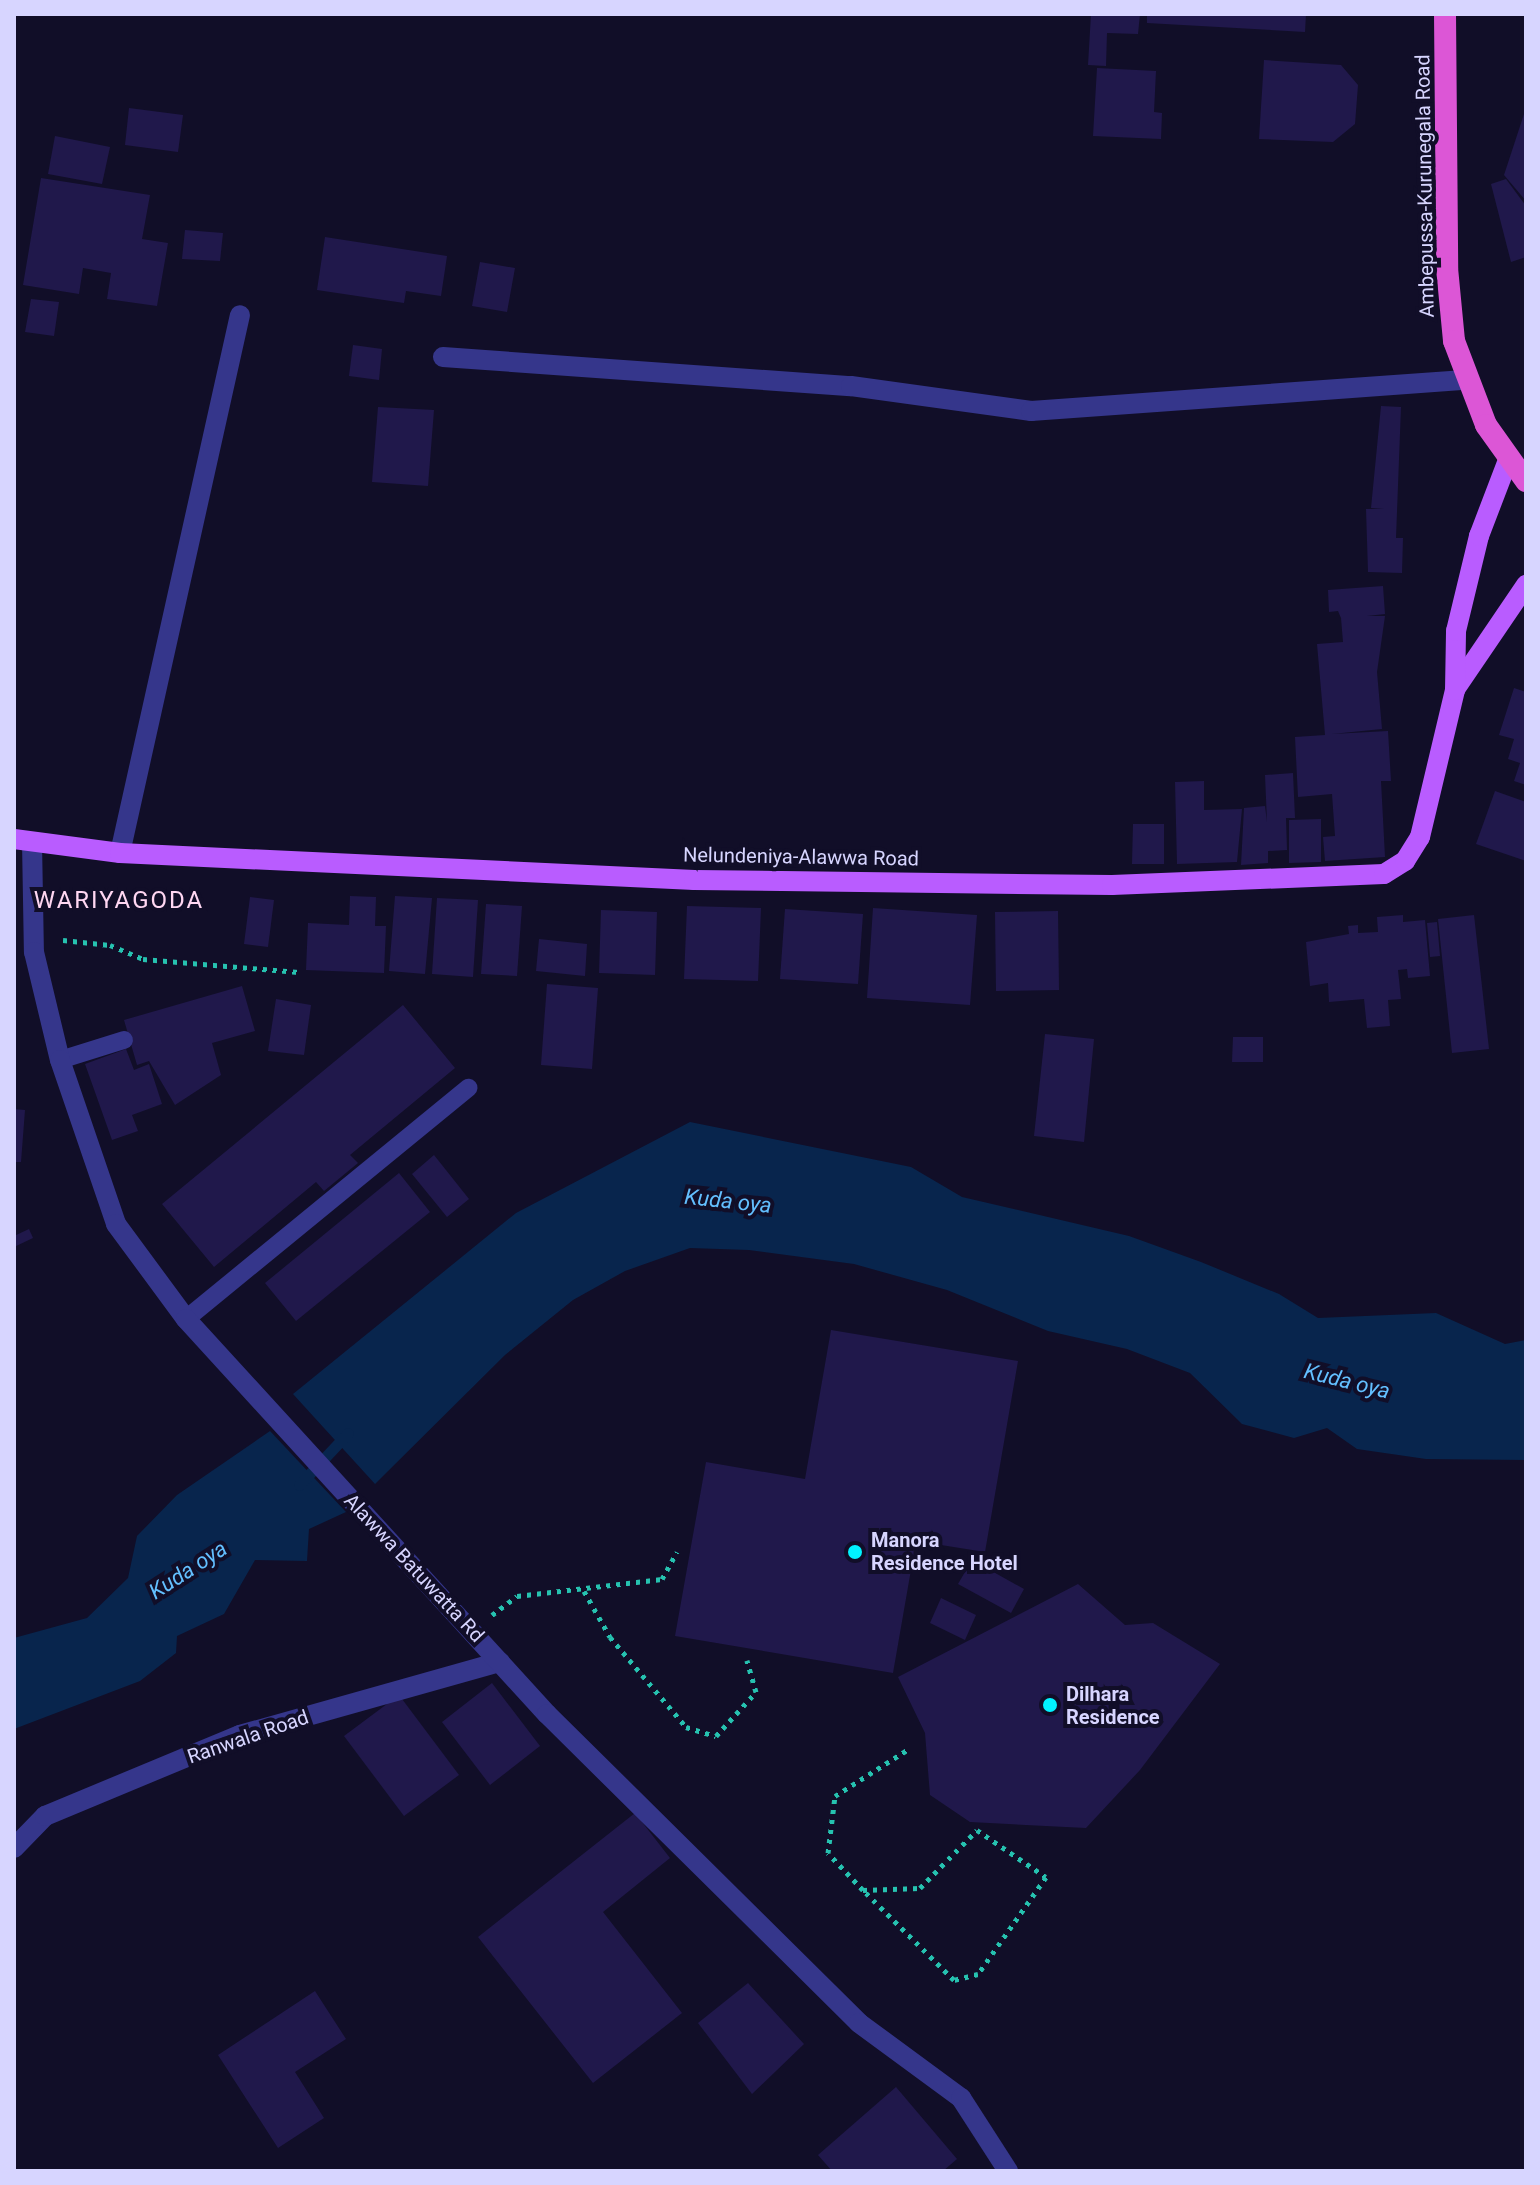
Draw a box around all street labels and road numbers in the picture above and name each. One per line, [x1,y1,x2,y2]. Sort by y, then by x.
street label: Ambepussa-Kurunegala Road [1411,54,1439,318]
street label: Nelundeniya-Alawwa Road [683,843,919,871]
street label: Alawwa Batuwatta Rd [339,1489,489,1647]
street label: Ranwala Road [184,1705,312,1769]

